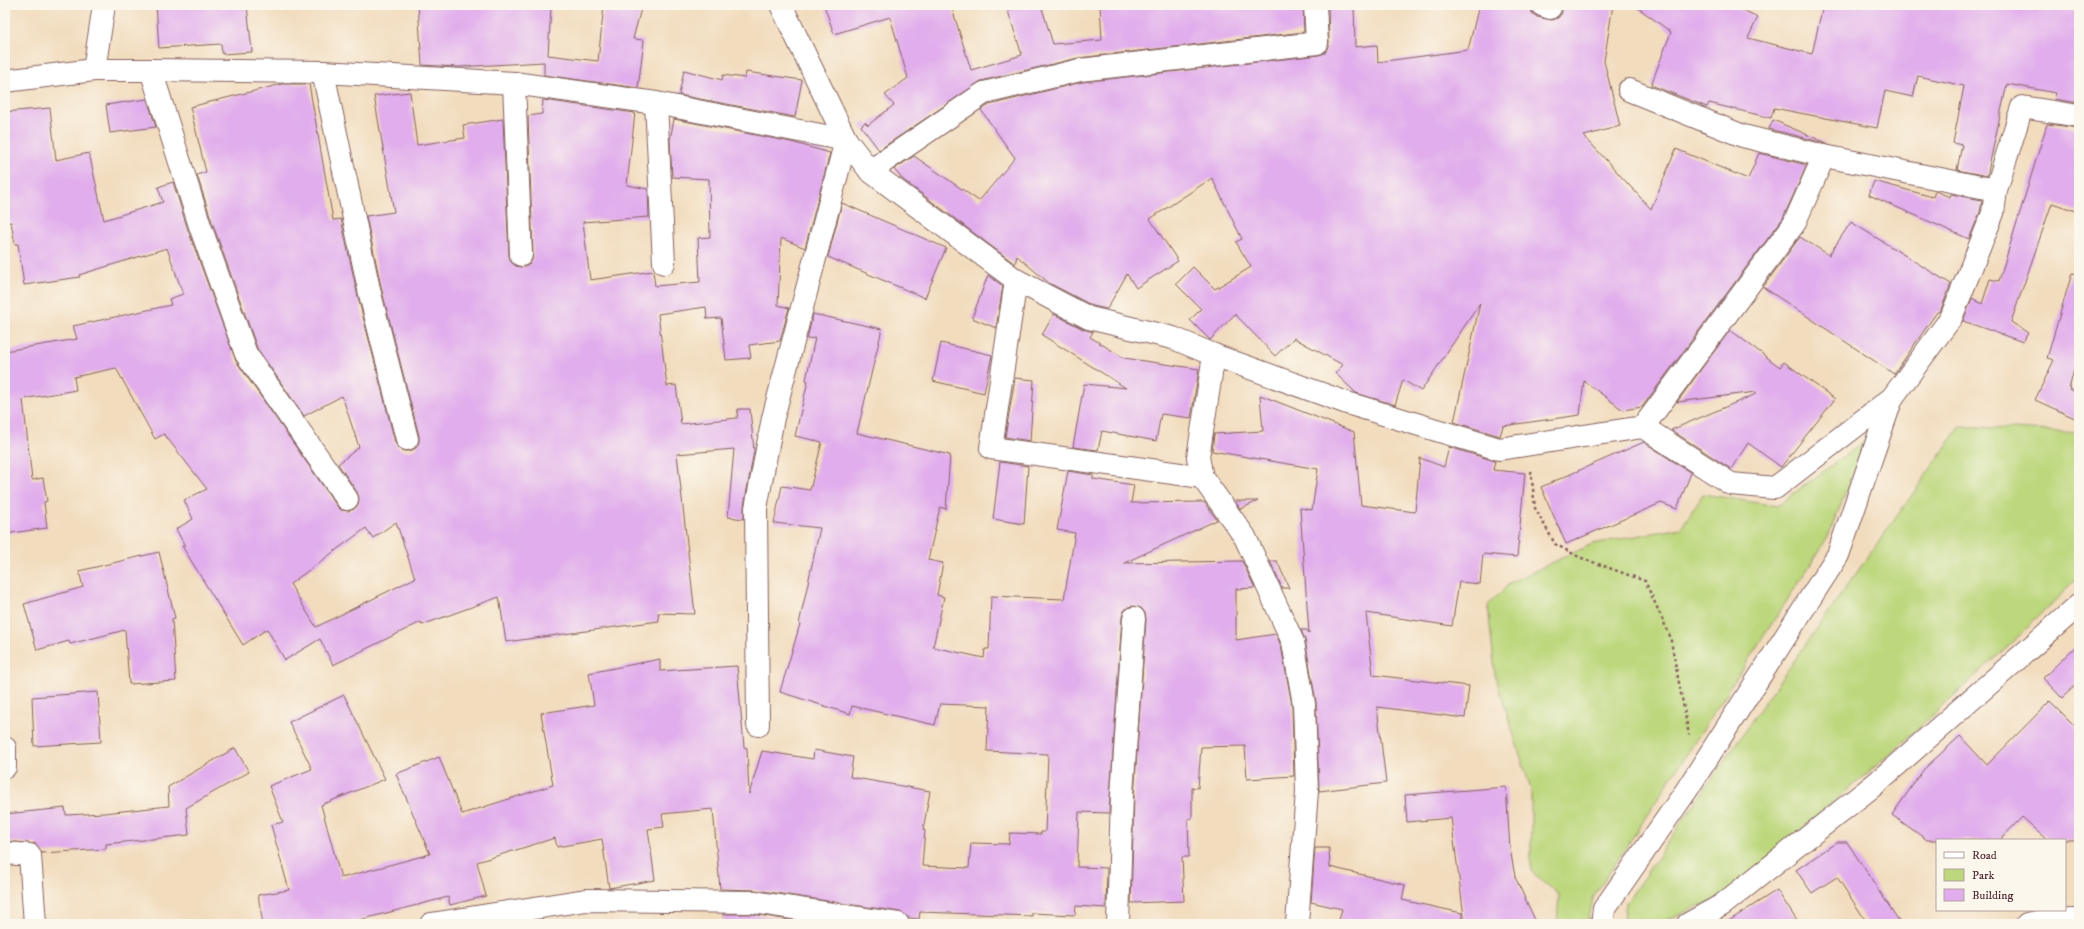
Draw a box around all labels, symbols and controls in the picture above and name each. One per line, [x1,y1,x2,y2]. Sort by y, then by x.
legend [1936,839,2066,911]
text: Road [1972,848,1997,863]
text: Park [1972,868,1994,883]
text: Building [1972,888,2013,903]

